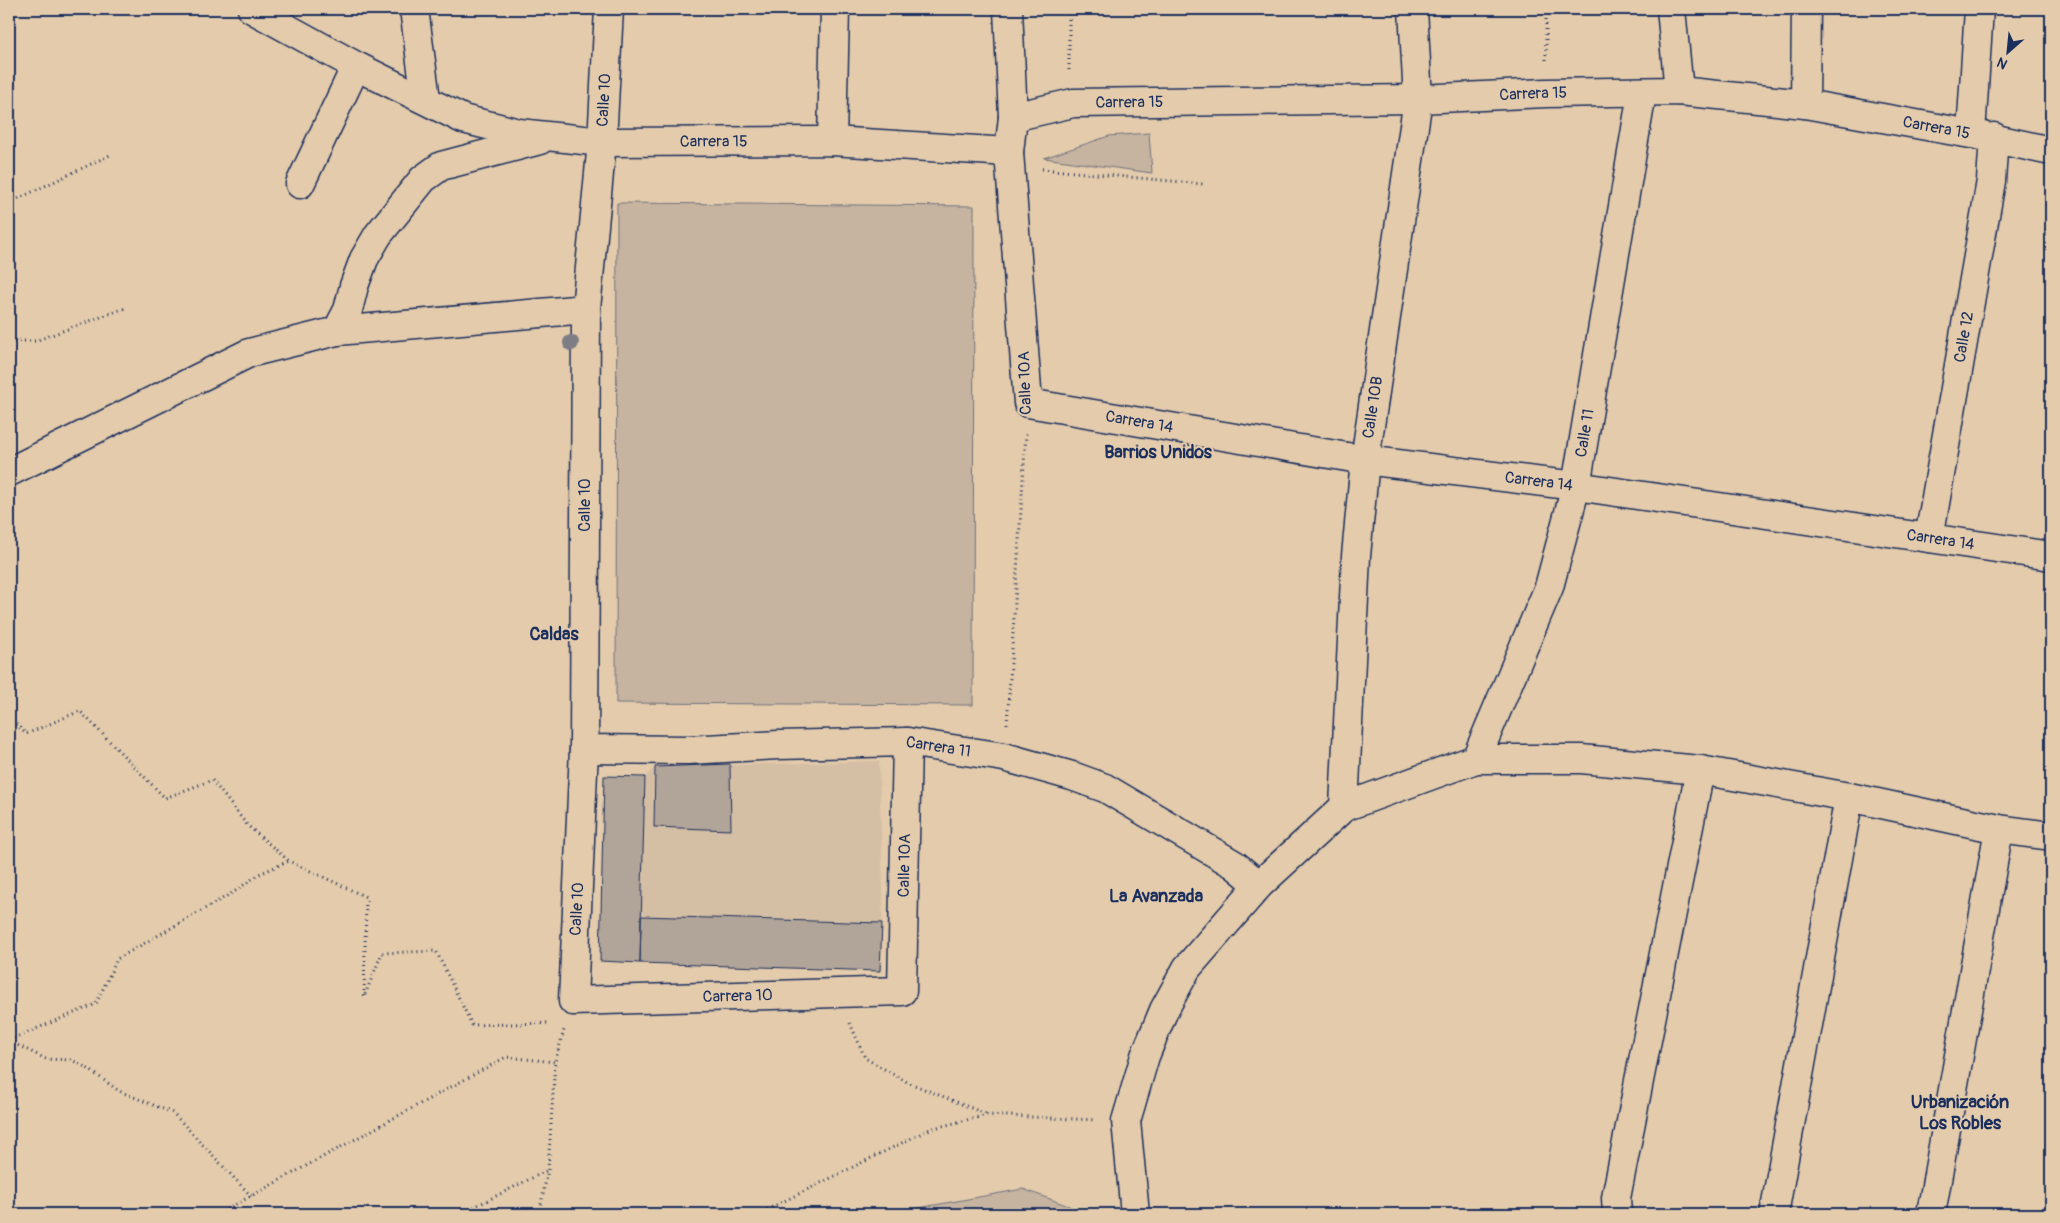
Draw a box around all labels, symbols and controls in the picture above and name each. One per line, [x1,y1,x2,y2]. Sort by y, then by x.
north arrow [1982,28,2032,78]
text: N [1994,53,2010,73]
street label: Calle 10 [593,73,615,127]
street label: Carrera 15 [1499,83,1567,105]
street label: Carrera 15 [1095,92,1163,113]
street label: Carrera 15 [1901,112,1972,144]
street label: Carrera 15 [680,131,748,152]
street label: Calle 12 [1950,310,1978,364]
street label: Calle 10A [1014,351,1036,415]
street label: Calle 10B [1358,375,1387,440]
street label: Carrera 14 [1104,406,1175,437]
street label: Calle 11 [1571,407,1599,459]
district label: Barrios Unidos [1104,441,1213,464]
street label: Carrera 14 [1504,467,1574,496]
street label: Calle 10 [575,478,595,532]
street label: Carrera 14 [1905,525,1976,555]
district label: Caldas [530,623,579,646]
street label: Carrera 11 [905,732,972,762]
street label: Calle 10A [894,833,915,898]
street label: Calle 10 [566,882,588,936]
district label: La Avanzada [1109,885,1204,908]
street label: Carrera 10 [702,985,773,1007]
district label: Urbanización Los Robles [1911,1091,2009,1135]

